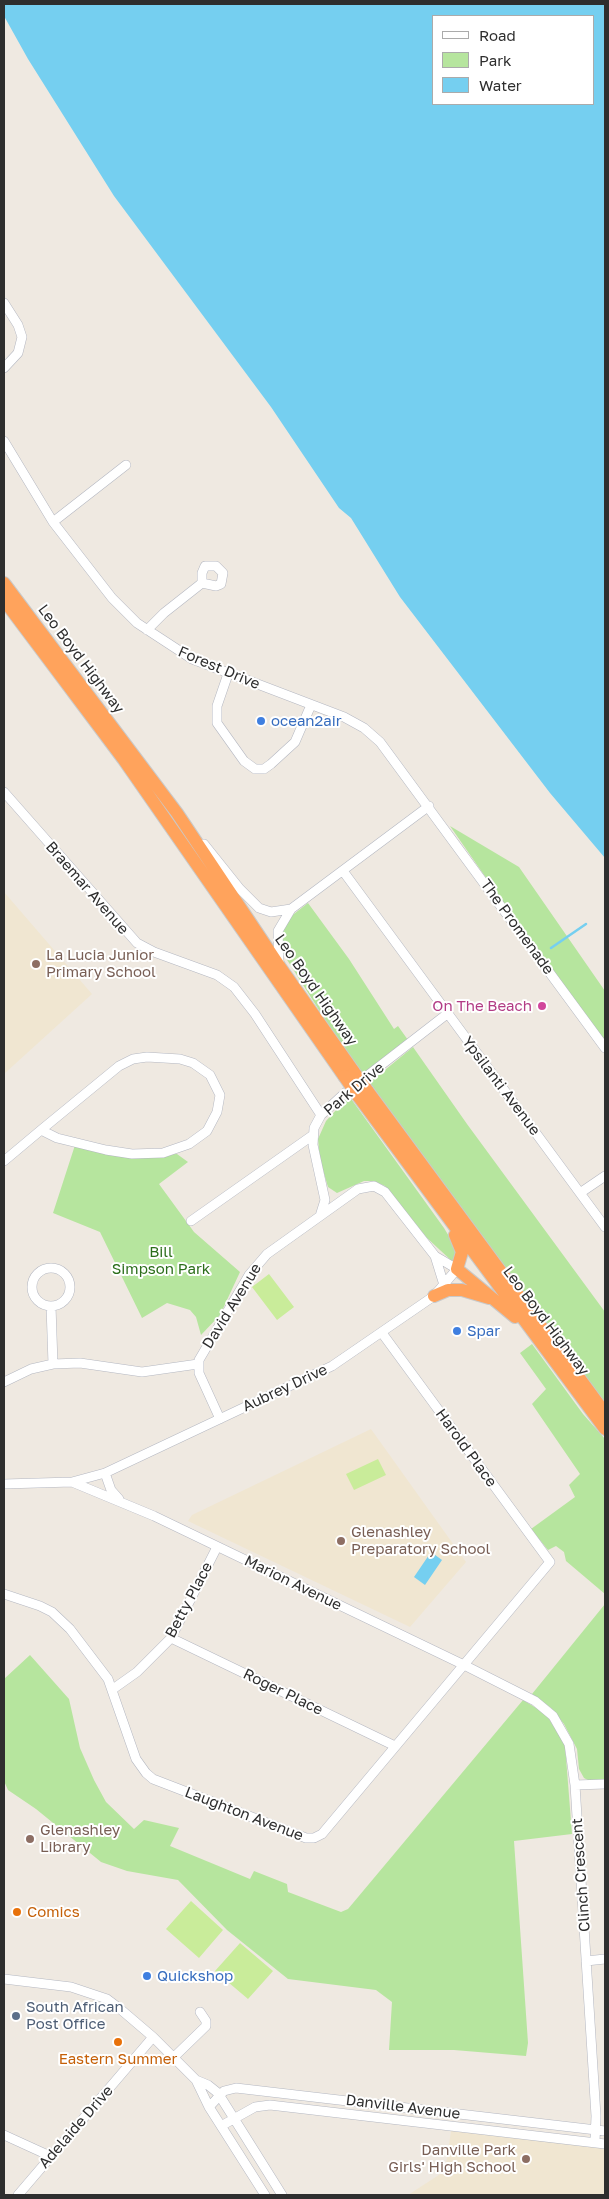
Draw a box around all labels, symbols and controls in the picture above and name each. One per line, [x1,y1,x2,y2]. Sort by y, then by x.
legend [432,15,594,105]
text: Road [479,26,516,44]
text: Park [479,51,511,69]
text: Water [479,76,522,94]
street label: Leo Boyd Highway [34,601,128,717]
street label: Forest Drive [175,643,263,693]
place label: ocean2air [271,712,342,730]
marker: ocean2air [255,715,267,727]
street label: Braemar Avenue [42,838,132,938]
street label: The Promenade [476,876,558,978]
street label: Leo Boyd Highway [271,931,361,1049]
place label: La Lucia Junior Primary School [46,946,156,981]
marker: La Lucia Junior Primary School [30,958,42,970]
place label: On The Beach [432,997,532,1015]
marker: On The Beach [536,1000,548,1012]
street label: Ypsilanti Avenue [458,1033,544,1139]
street label: Park Drive [320,1059,388,1119]
park label: Bill Simpson Park [112,1243,210,1278]
street label: David Avenue [199,1260,265,1352]
street label: Leo Boyd Highway [499,1263,593,1379]
place label: Spar [467,1322,500,1340]
marker: Spar [451,1325,463,1337]
street label: Aubrey Drive [240,1361,330,1415]
street label: Harold Place [432,1405,500,1491]
place label: Glenashley Preparatory School [351,1523,490,1558]
marker: Glenashley Preparatory School [335,1535,347,1547]
street label: Marion Avenue [241,1552,345,1614]
street label: Betty Place [162,1559,216,1641]
street label: Roger Place [240,1665,326,1719]
street label: Laughton Avenue [182,1783,306,1845]
street label: Clinch Crescent [568,1818,594,1932]
place label: Glenashley Library [40,1821,120,1856]
marker: Glenashley Library [24,1833,36,1845]
place label: Comics [27,1903,80,1921]
marker: Comics [11,1906,23,1918]
place label: Quickshop [157,1967,233,1985]
marker: Quickshop [141,1970,153,1982]
place label: South African Post Office [26,1998,124,2033]
marker: South African Post Office [10,2010,22,2022]
marker: Eastern Summer [112,2036,124,2048]
place label: Eastern Summer [59,2050,177,2068]
street label: Adelaide Drive [35,2082,117,2172]
street label: Danville Avenue [345,2091,461,2123]
place label: Danville Park Girls' High School [388,2141,516,2176]
marker: Danville Park Girls' High School [520,2153,532,2165]

